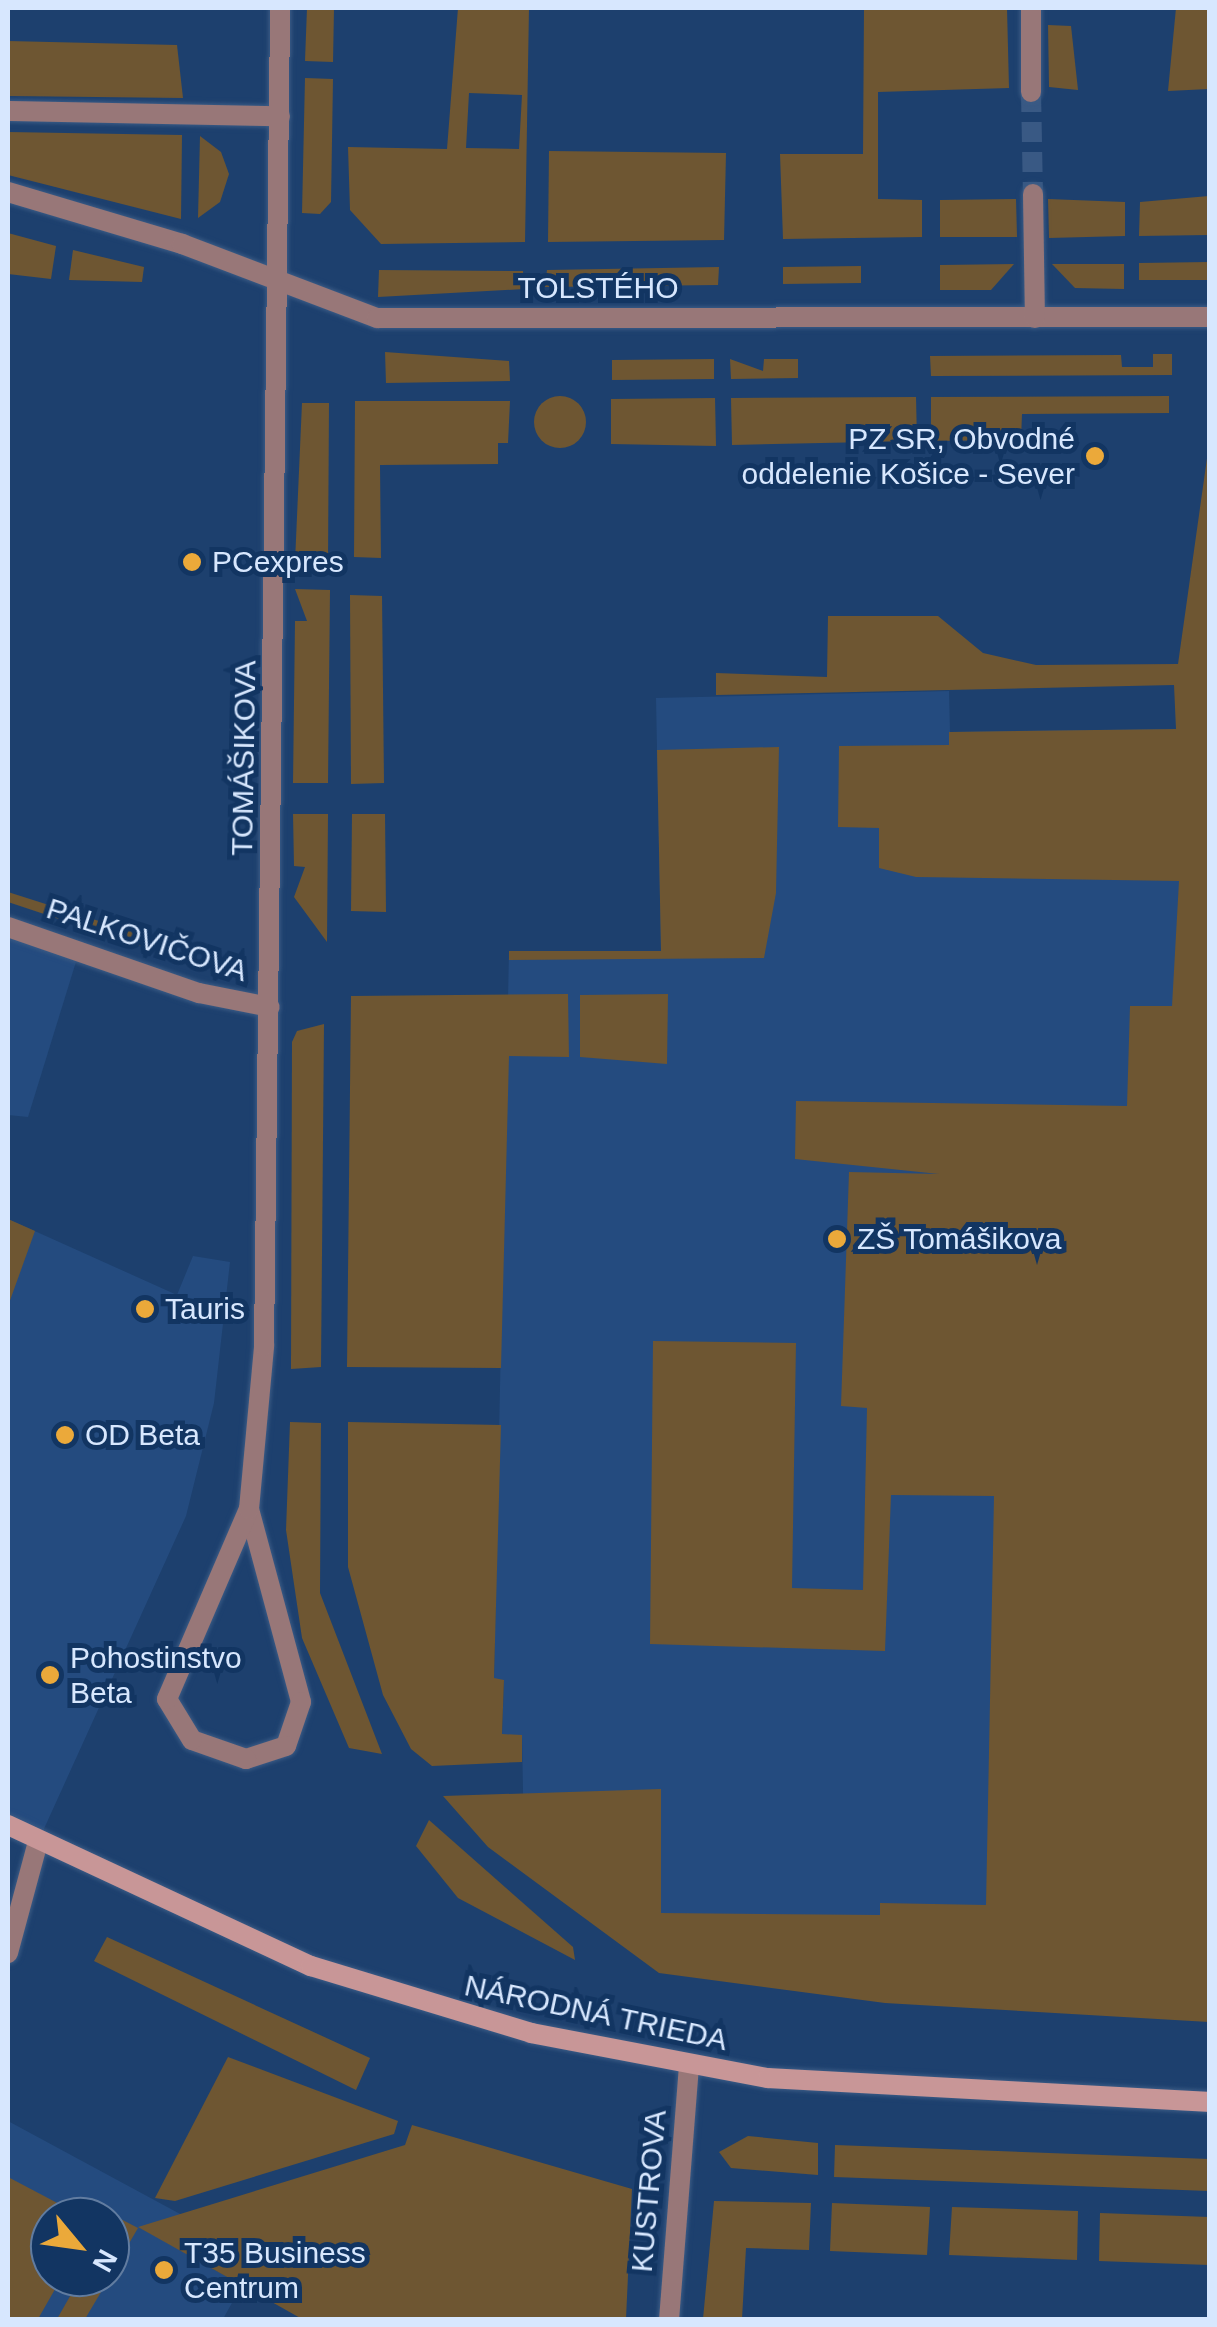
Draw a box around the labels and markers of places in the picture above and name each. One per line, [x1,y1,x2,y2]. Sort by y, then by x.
place label: PZ SR, Obvodné oddelenie Košice - Sever [741,421,1075,492]
marker: PZ SR, Obvodné oddelenie Košice - Sever [1084,445,1106,467]
place label: PCexpres [212,544,344,580]
marker: PCexpres [181,551,203,573]
place label: ZŠ Tomášikova [857,1221,1062,1257]
marker: ZŠ Tomášikova [826,1228,848,1250]
place label: Tauris [165,1291,245,1327]
marker: Tauris [134,1298,156,1320]
place label: OD Beta [85,1417,200,1453]
marker: OD Beta [54,1424,76,1446]
place label: Pohostinstvo Beta [70,1640,242,1710]
marker: Pohostinstvo Beta [39,1664,61,1686]
place label: T35 Business Centrum [184,2235,366,2306]
marker: T35 Business Centrum [153,2259,175,2281]

